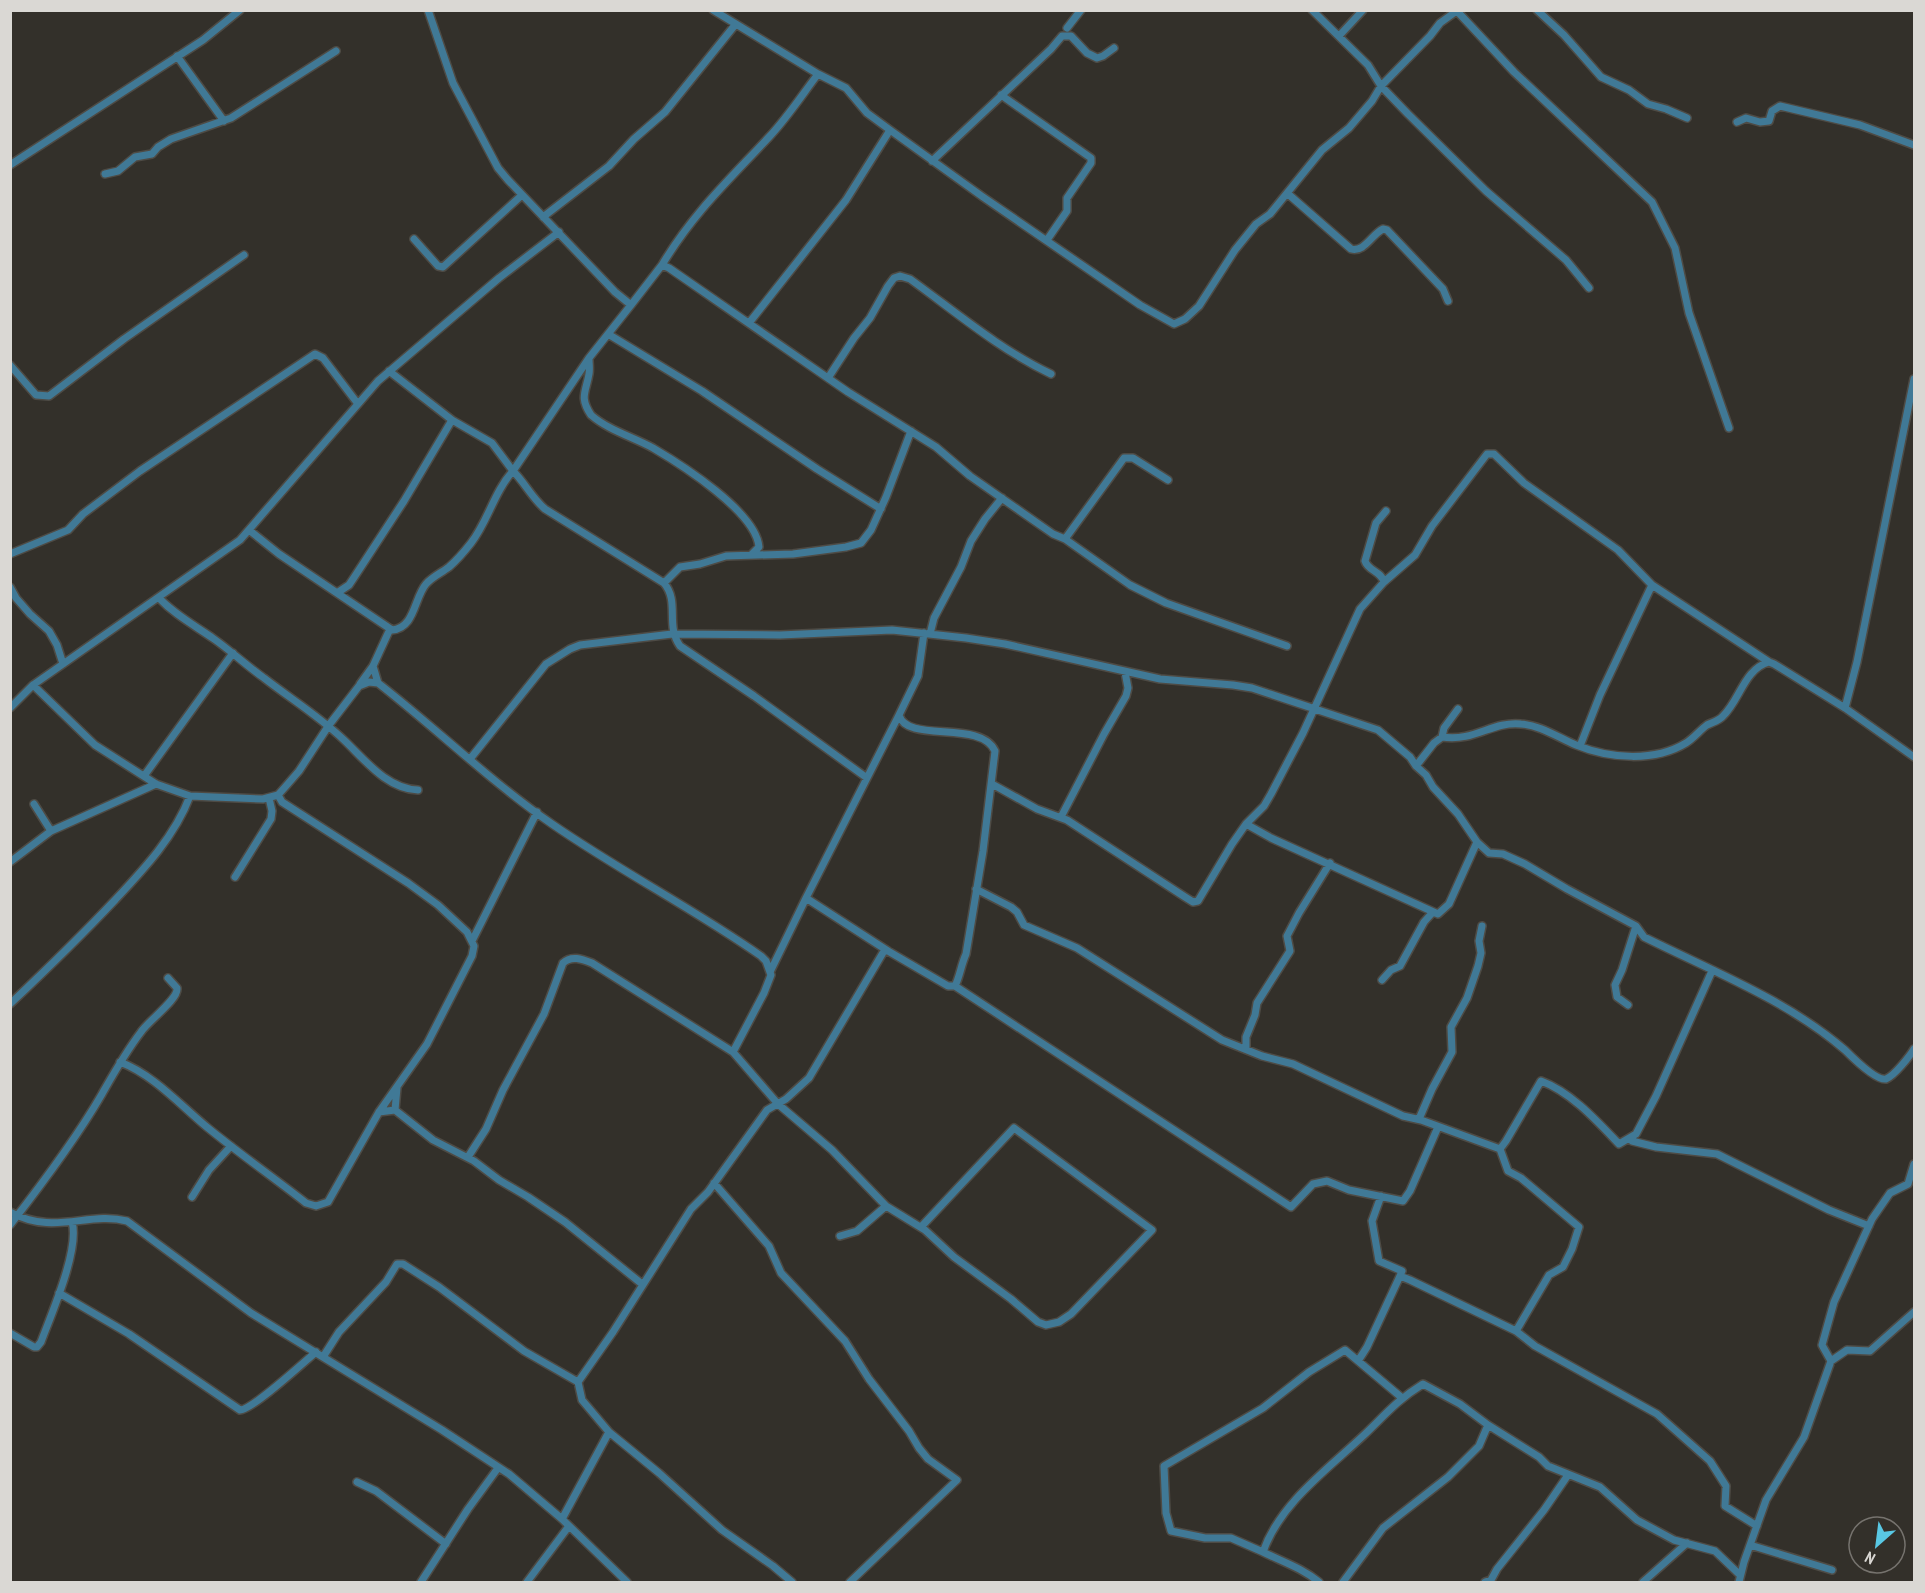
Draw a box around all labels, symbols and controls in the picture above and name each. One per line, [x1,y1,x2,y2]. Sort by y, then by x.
north arrow [1847,1515,1907,1575]
text: N [1861,1547,1878,1569]

